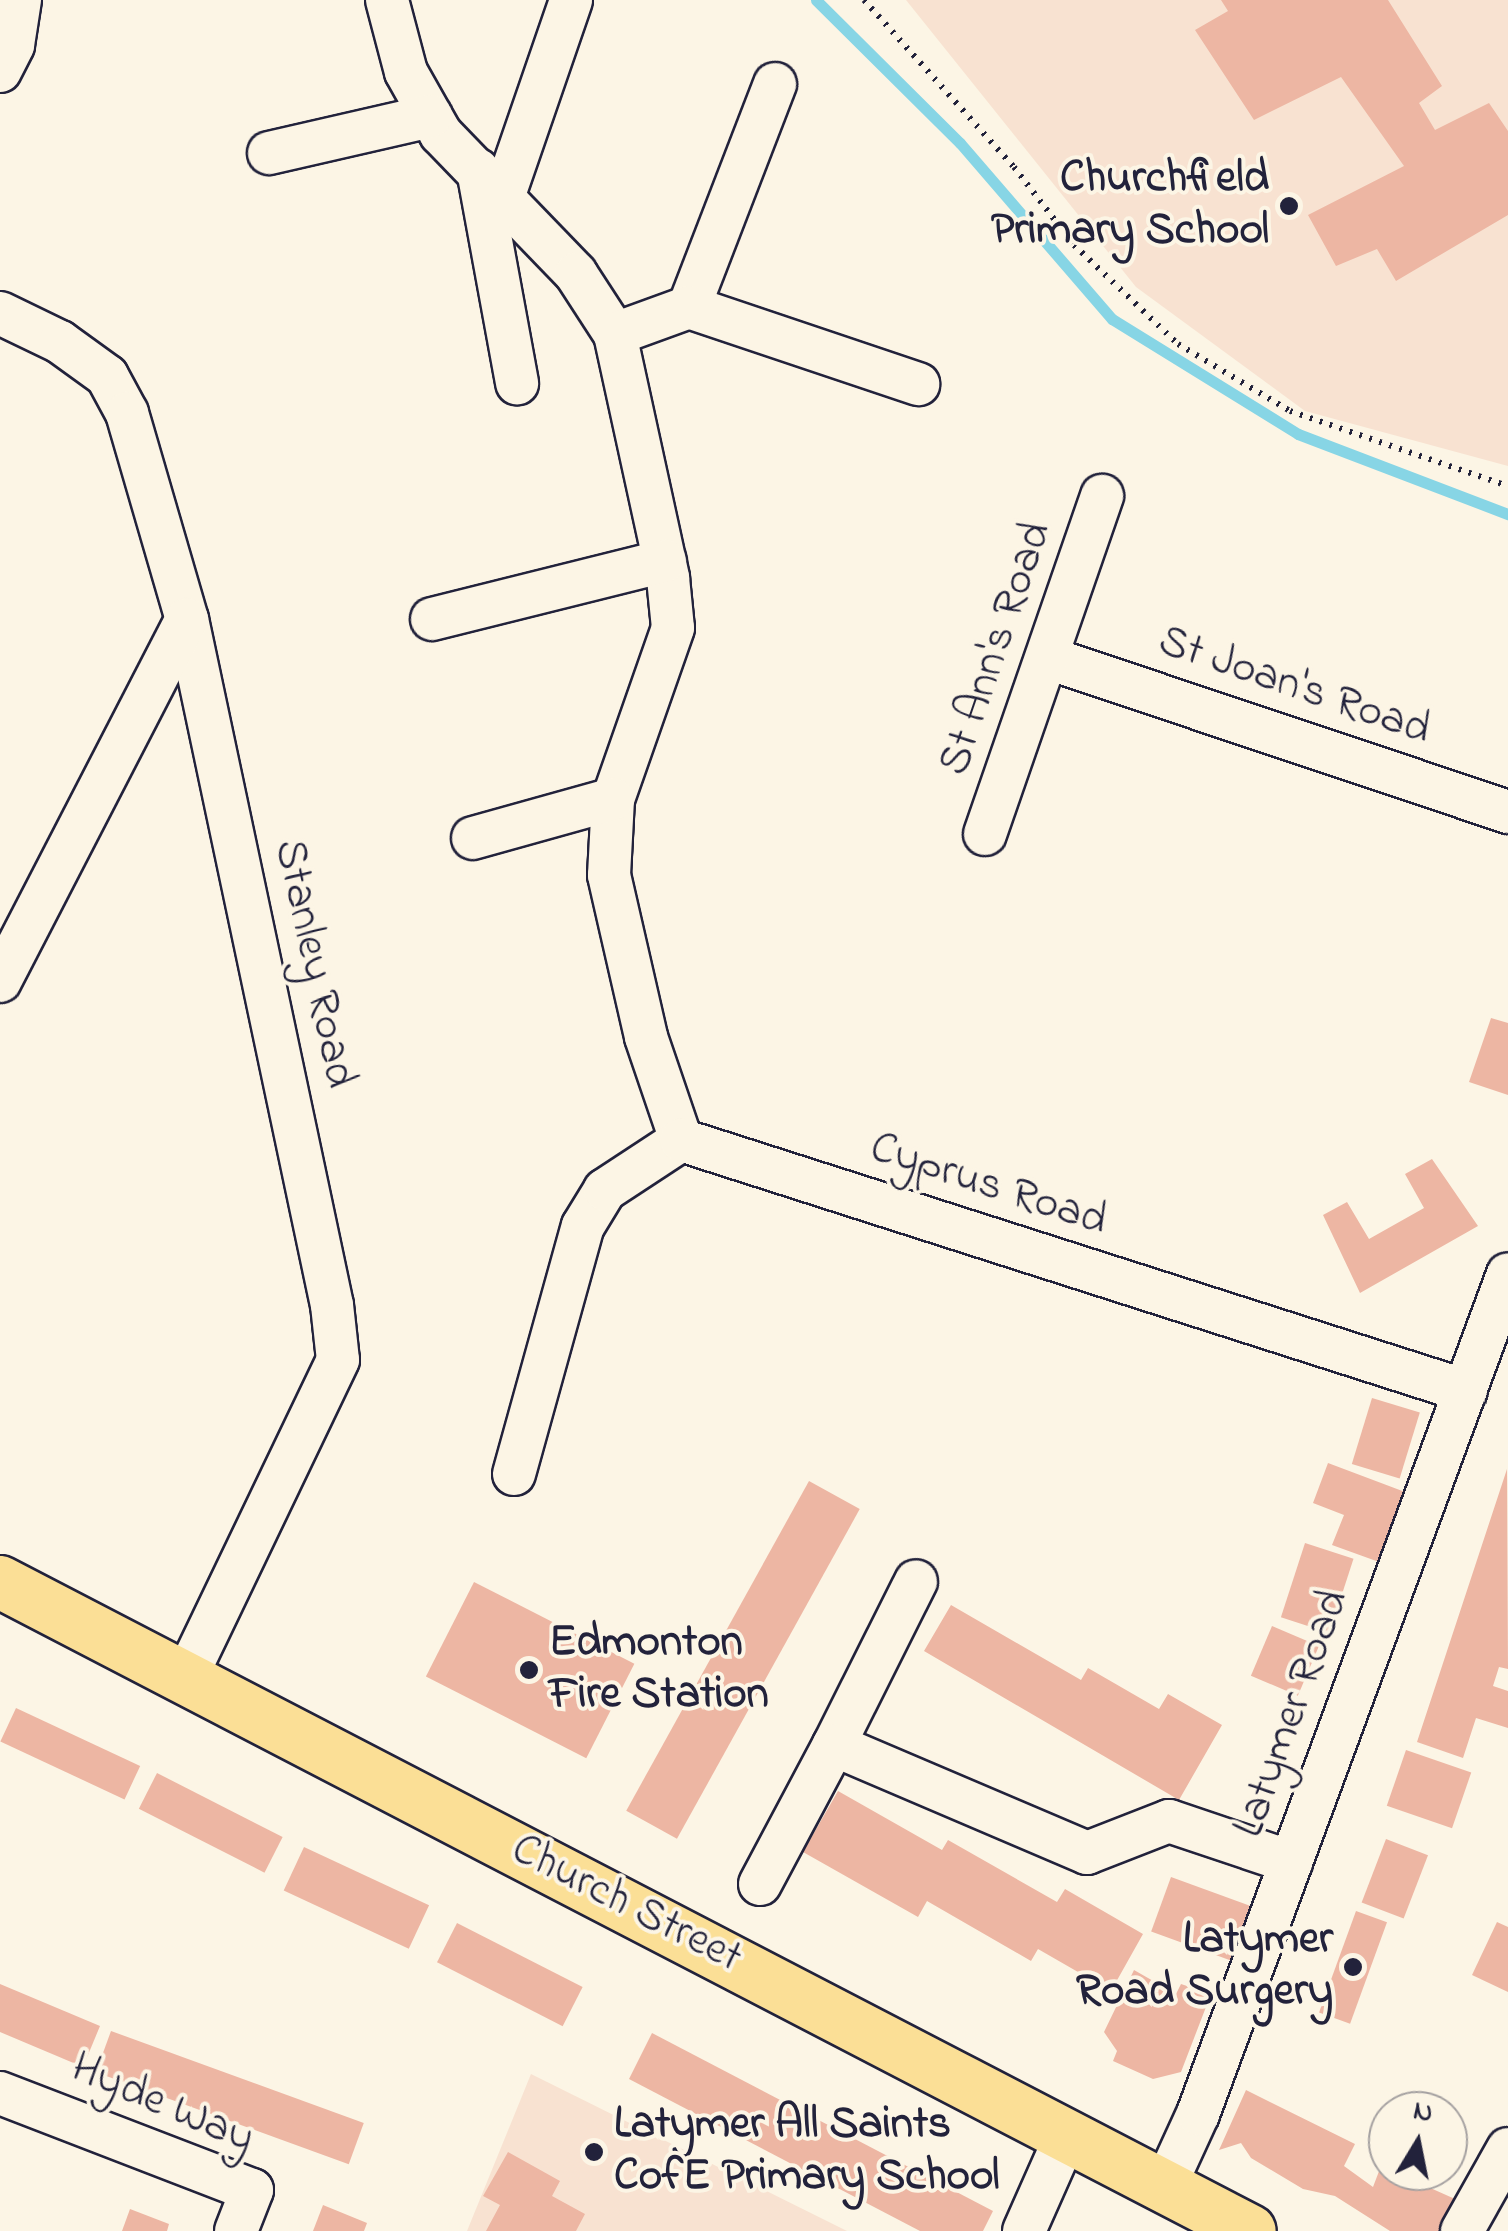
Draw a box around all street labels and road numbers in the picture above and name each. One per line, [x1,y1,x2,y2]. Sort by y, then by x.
street label: St Ann's Road [928,515,1066,783]
street label: St Joan's Road [1151,615,1437,759]
street label: Stanley Road [260,835,366,1093]
street label: Cyprus Road [863,1122,1113,1250]
street label: Latymer Road [1223,1583,1363,1845]
street label: Church Street [502,1824,750,1986]
street label: Hyde Way [62,2042,262,2168]

